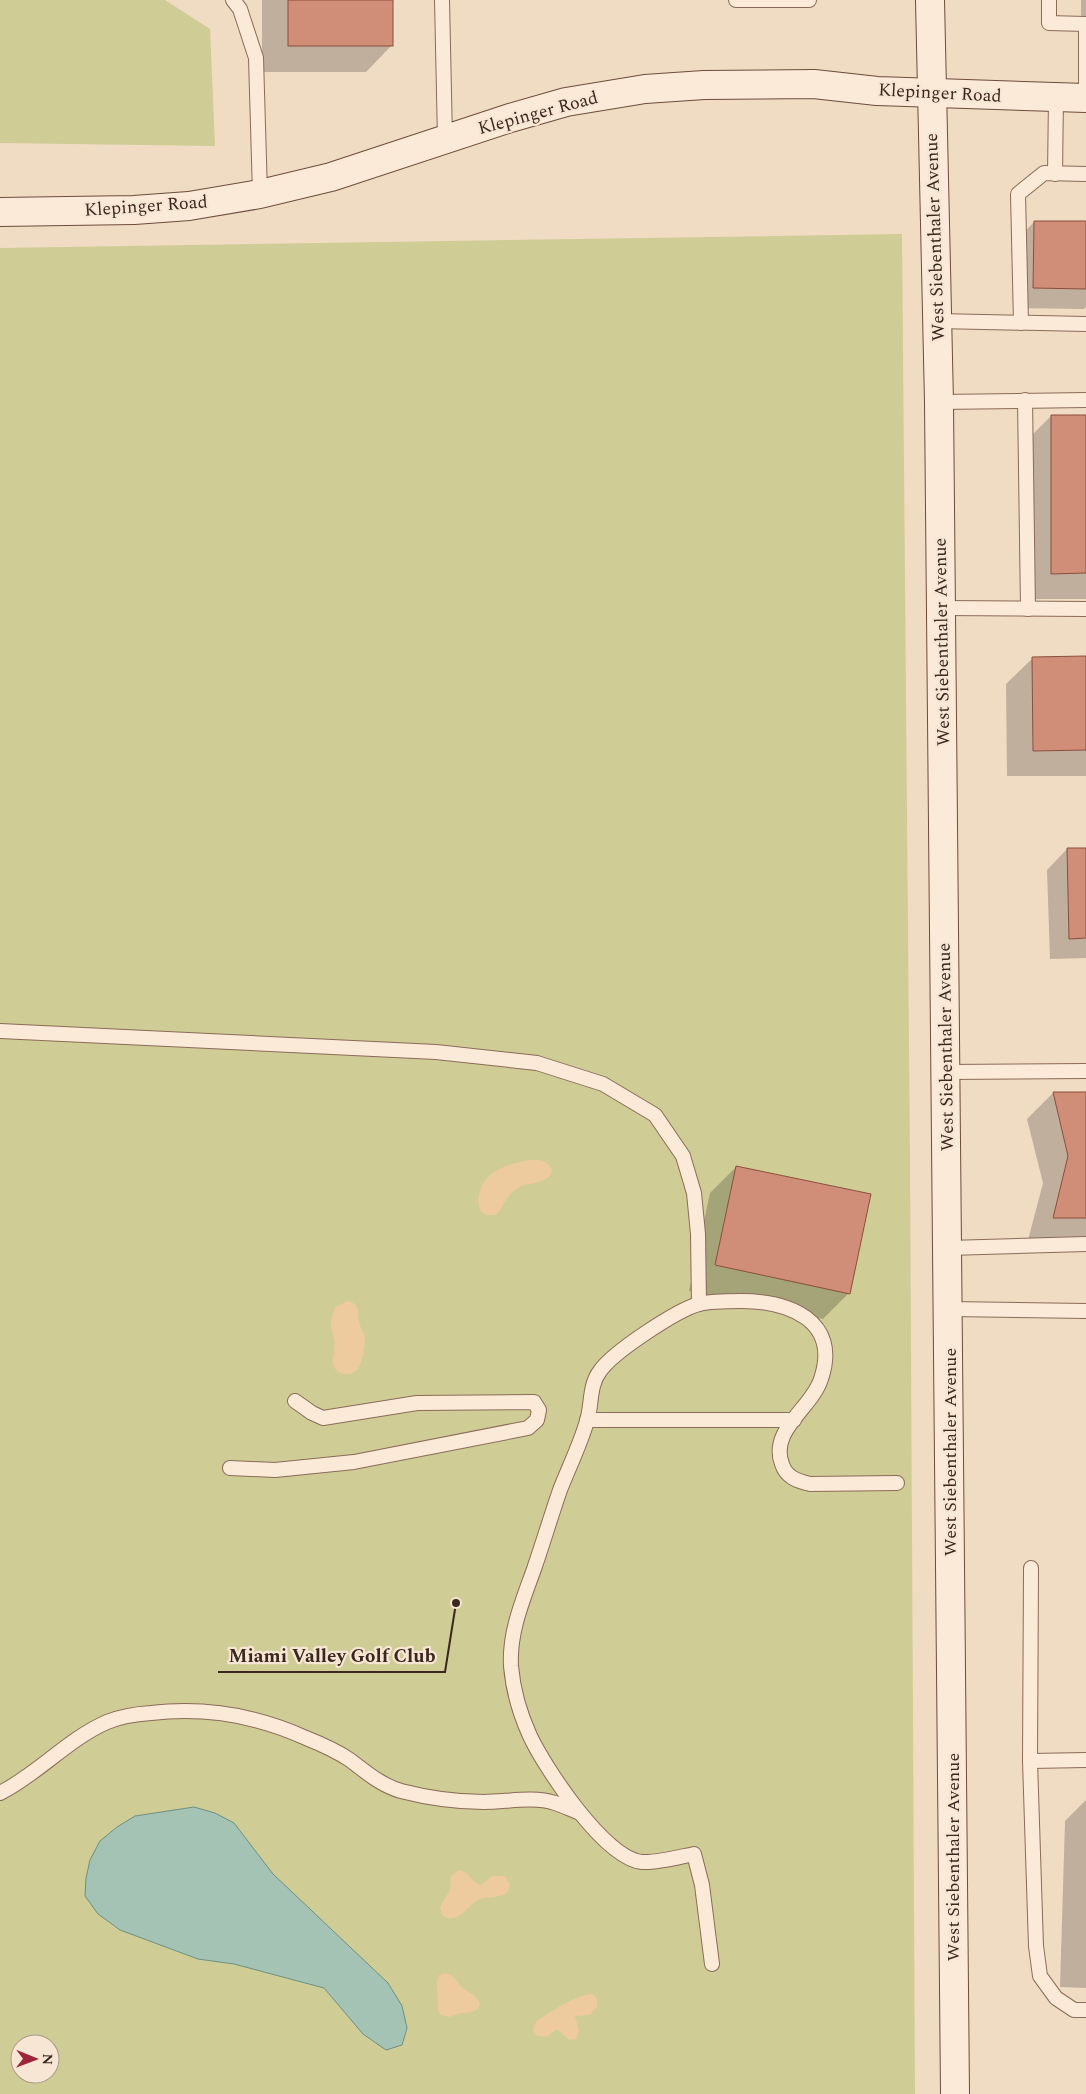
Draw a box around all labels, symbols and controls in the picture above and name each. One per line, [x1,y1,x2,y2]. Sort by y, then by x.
street label: Klepinger Road [878,76,1002,110]
street label: Klepinger Road [475,84,601,142]
street label: West Siebenthaler Avenue [918,132,952,342]
street label: Klepinger Road [84,188,208,224]
street label: West Siebenthaler Avenue [927,538,957,746]
street label: West Siebenthaler Avenue [931,943,961,1151]
street label: West Siebenthaler Avenue [937,1348,964,1556]
callout: Miami Valley Golf Club [218,1638,445,1672]
text: Miami Valley Golf Club [229,1642,435,1671]
street label: West Siebenthaler Avenue [940,1753,967,1961]
north arrow [10,2034,60,2084]
text: N [37,2053,58,2065]

